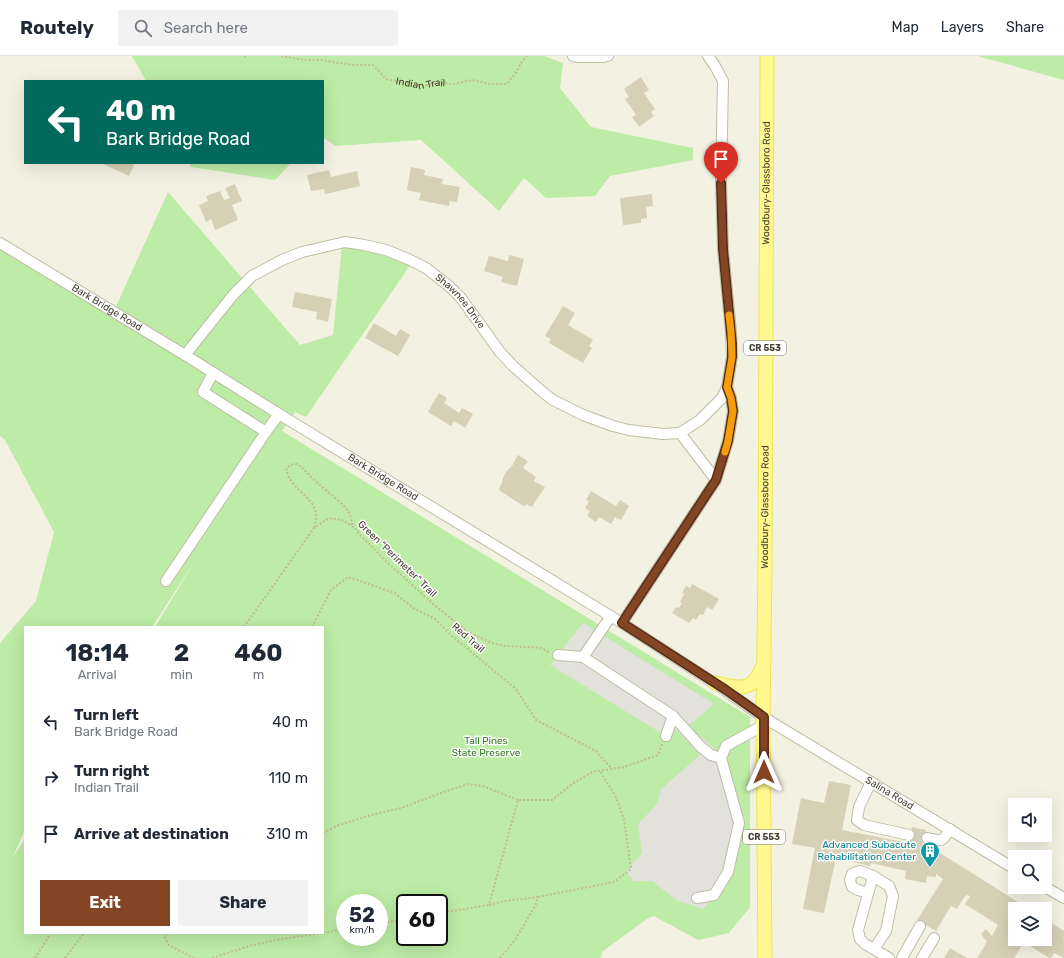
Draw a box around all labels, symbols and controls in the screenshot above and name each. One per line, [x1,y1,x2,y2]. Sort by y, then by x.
search box [118,10,398,46]
text: Routely [20,16,94,39]
icon: search [132,17,154,39]
text: Search here [164,19,248,37]
text: Map [892,19,919,36]
text: Layers [941,19,984,36]
text: Share [1006,19,1044,36]
street label: Indian Trail [395,75,446,92]
text: 40 m [106,94,176,127]
icon: left [40,96,92,148]
street label: Woodbury-Glassboro Road [760,121,773,245]
text: Bark Bridge Road [106,128,250,150]
pin [704,142,738,183]
icon: arrive [710,148,732,170]
street label: Shawnee Drive [433,271,488,331]
street label: Bark Bridge Road [70,282,144,334]
road number: CR 553 [744,341,786,355]
street label: Woodbury-Glassboro Road [759,445,771,569]
street label: Bark Bridge Road [346,451,420,503]
street label: Green "Perimeter" Trail [355,518,439,600]
street label: Red Trail [449,621,487,655]
text: 18:14 [65,639,129,667]
text: 2 [174,639,189,667]
text: 460 [234,639,283,667]
text: Arrival [78,667,117,682]
text: min [170,667,193,682]
text: m [253,667,264,682]
text: Turn left [74,706,139,724]
icon: left [40,711,62,733]
text: 40 m [272,713,308,731]
text: Bark Bridge Road [74,724,178,739]
park label: Tall Pines State Preserve [452,735,521,759]
position arrow [743,751,785,793]
text: Turn right [74,762,149,780]
icon: right [40,767,62,789]
text: 110 m [269,769,308,787]
street label: Salina Road [863,774,916,812]
text: Indian Trail [74,780,139,795]
map controls [1008,798,1052,946]
button: sound [1008,798,1052,842]
icon: arrive [40,823,62,845]
text: Arrive at destination [74,825,229,843]
text: 310 m [266,825,308,843]
road number: CR 553 [743,830,785,844]
place label: Advanced Subacute Rehabilitation Center [818,839,916,863]
building icon: Advanced Subacute Rehabilitation Center [919,840,941,868]
button: search [1008,850,1052,894]
button: Exit [40,880,170,926]
button: Share [178,880,308,926]
speed limit sign: 60 [396,894,448,946]
button: layers [1008,902,1052,946]
text: 52 [349,903,375,927]
text: km/h [350,924,374,936]

